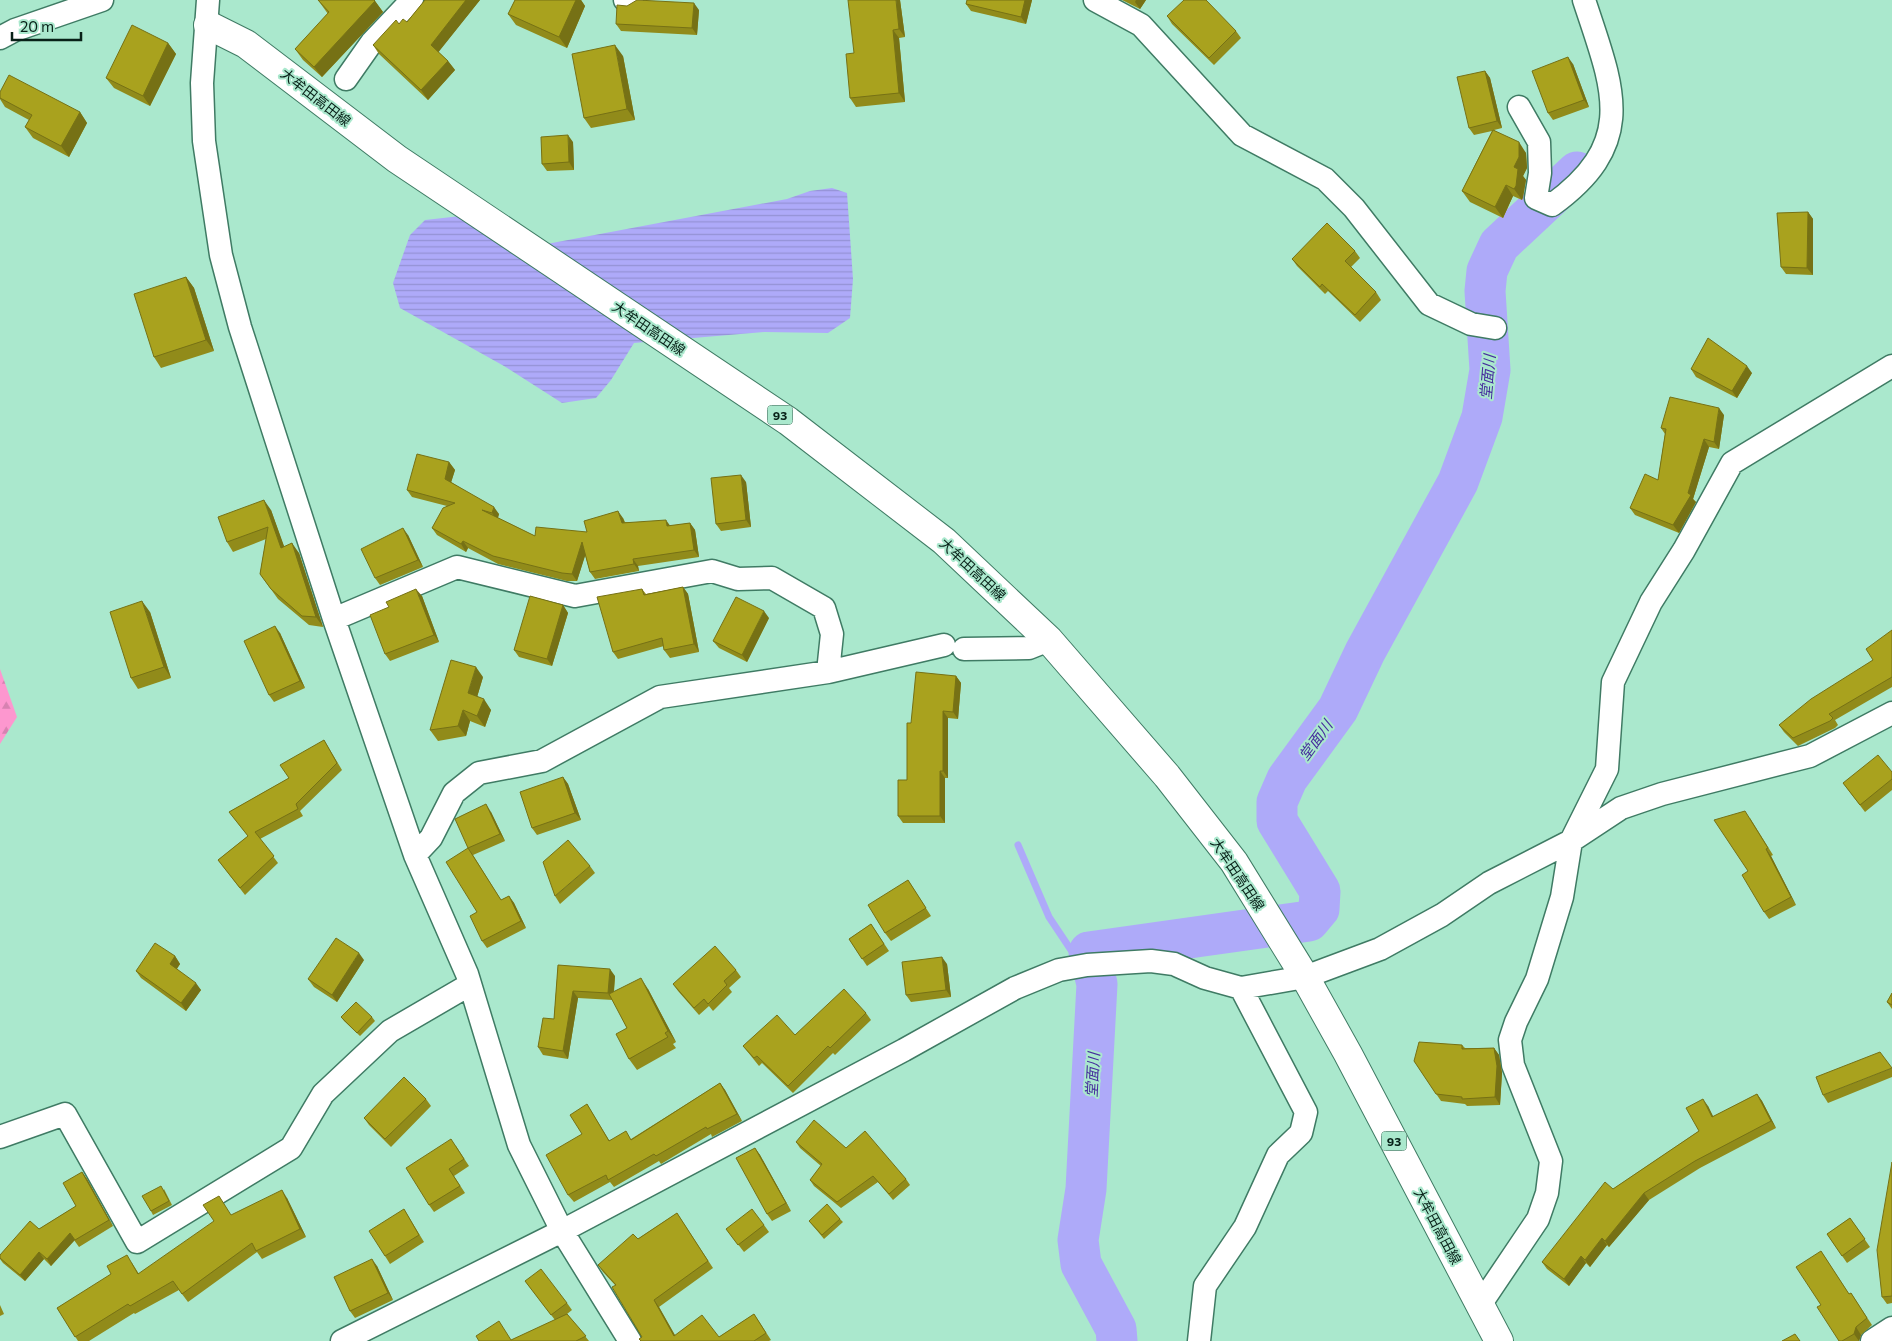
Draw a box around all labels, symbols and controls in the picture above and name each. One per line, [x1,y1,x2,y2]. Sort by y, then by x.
scale bar [12,10,81,42]
text: 20 m [20,17,54,35]
street label: 大牟田高田線 [278,64,354,130]
street label: 大牟田高田線 [609,297,689,359]
water label: 堂面川 [1476,352,1498,400]
road number: 93 [768,406,792,424]
street label: 大牟田高田線 [936,534,1010,604]
water label: 堂面川 [1294,715,1337,763]
street label: 大牟田高田線 [1207,834,1269,914]
water label: 堂面川 [1082,1050,1102,1098]
road number: 93 [1382,1132,1406,1150]
street label: 大牟田高田線 [1411,1185,1465,1267]

